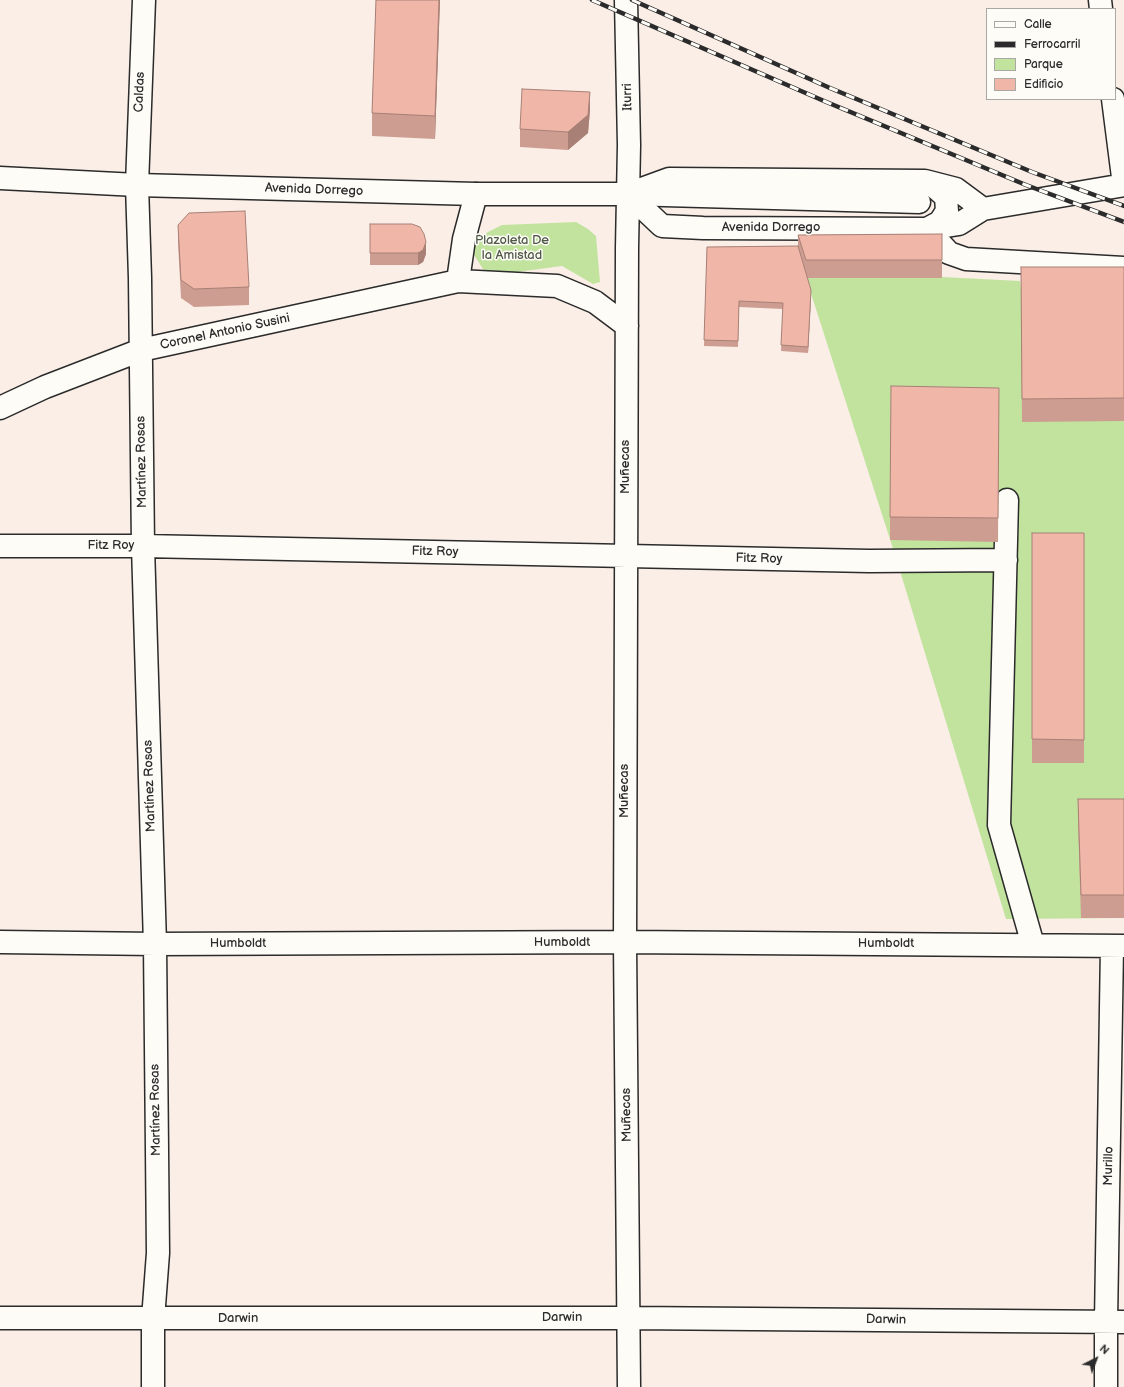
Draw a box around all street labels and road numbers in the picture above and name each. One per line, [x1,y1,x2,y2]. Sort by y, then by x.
street label: Caldas [131,71,149,113]
street label: Iturri [620,83,636,111]
street label: Avenida Dorrego [264,180,364,200]
street label: Avenida Dorrego [722,220,820,236]
street label: Coronel Antonio Susini [159,311,291,353]
street label: Martínez Rosas [133,416,151,508]
street label: Muñecas [618,440,634,494]
street label: Fitz Roy [88,538,134,554]
street label: Fitz Roy [411,544,459,560]
street label: Fitz Roy [735,551,783,567]
street label: Martínez Rosas [141,740,159,832]
street label: Muñecas [617,764,633,818]
street label: Humboldt [534,935,590,951]
street label: Humboldt [210,936,266,952]
street label: Humboldt [858,936,914,952]
street label: Martínez Rosas [147,1064,165,1156]
street label: Muñecas [619,1088,635,1142]
street label: Murillo [1101,1146,1117,1186]
street label: Darwin [542,1310,582,1326]
street label: Darwin [218,1311,258,1327]
street label: Darwin [866,1312,906,1328]

